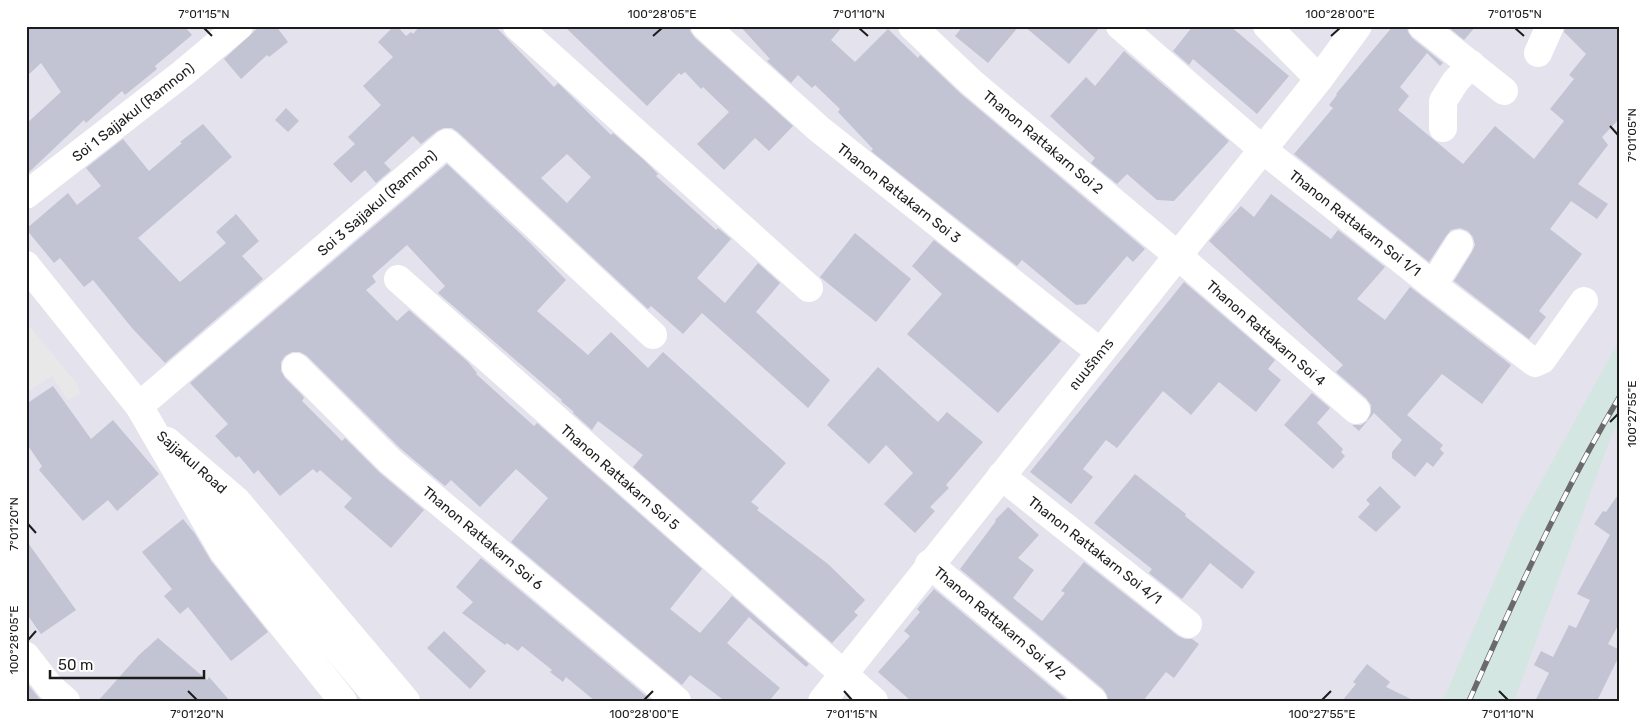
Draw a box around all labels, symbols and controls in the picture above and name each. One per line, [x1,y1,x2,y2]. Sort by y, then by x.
text: 7°01'15"N [178,7,230,21]
text: 100°28'05"E [628,7,696,21]
text: 7°01'10"N [833,7,885,21]
text: 100°28'00"E [1305,7,1375,21]
text: 7°01'05"N [1488,7,1542,21]
street label: Soi 1 Sajjakul (Ramnon) [69,59,198,165]
street label: Thanon Rattakarn Soi 2 [979,87,1106,198]
text: 7°01'05"N [1625,108,1639,162]
street label: Thanon Rattakarn Soi 3 [834,140,964,247]
street label: Soi 3 Sajjakul (Ramnon) [314,147,441,260]
street label: Thanon Rattakarn Soi 1/1 [1286,167,1424,280]
street label: Thanon Rattakarn Soi 4 [1203,277,1329,390]
street label: ถนนรัถการ [1065,335,1118,394]
text: 100°27'55"E [1625,381,1639,447]
street label: Thanon Rattakarn Soi 5 [557,421,683,534]
street label: Sajjakul Road [153,427,230,497]
street label: Thanon Rattakarn Soi 6 [419,483,546,594]
street label: Thanon Rattakarn Soi 4/1 [1024,493,1165,608]
text: 7°01'20"N [7,497,21,551]
street label: Thanon Rattakarn Soi 4/2 [930,563,1069,684]
text: 100°28'05"E [7,606,21,674]
scale bar [50,647,204,679]
text: 50 m [58,656,93,674]
text: 7°01'20"N [170,707,224,721]
text: 100°28'00"E [609,707,679,721]
text: 7°01'15"N [826,707,878,721]
text: 100°27'55"E [1289,707,1355,721]
text: 7°01'10"N [1482,707,1534,721]

